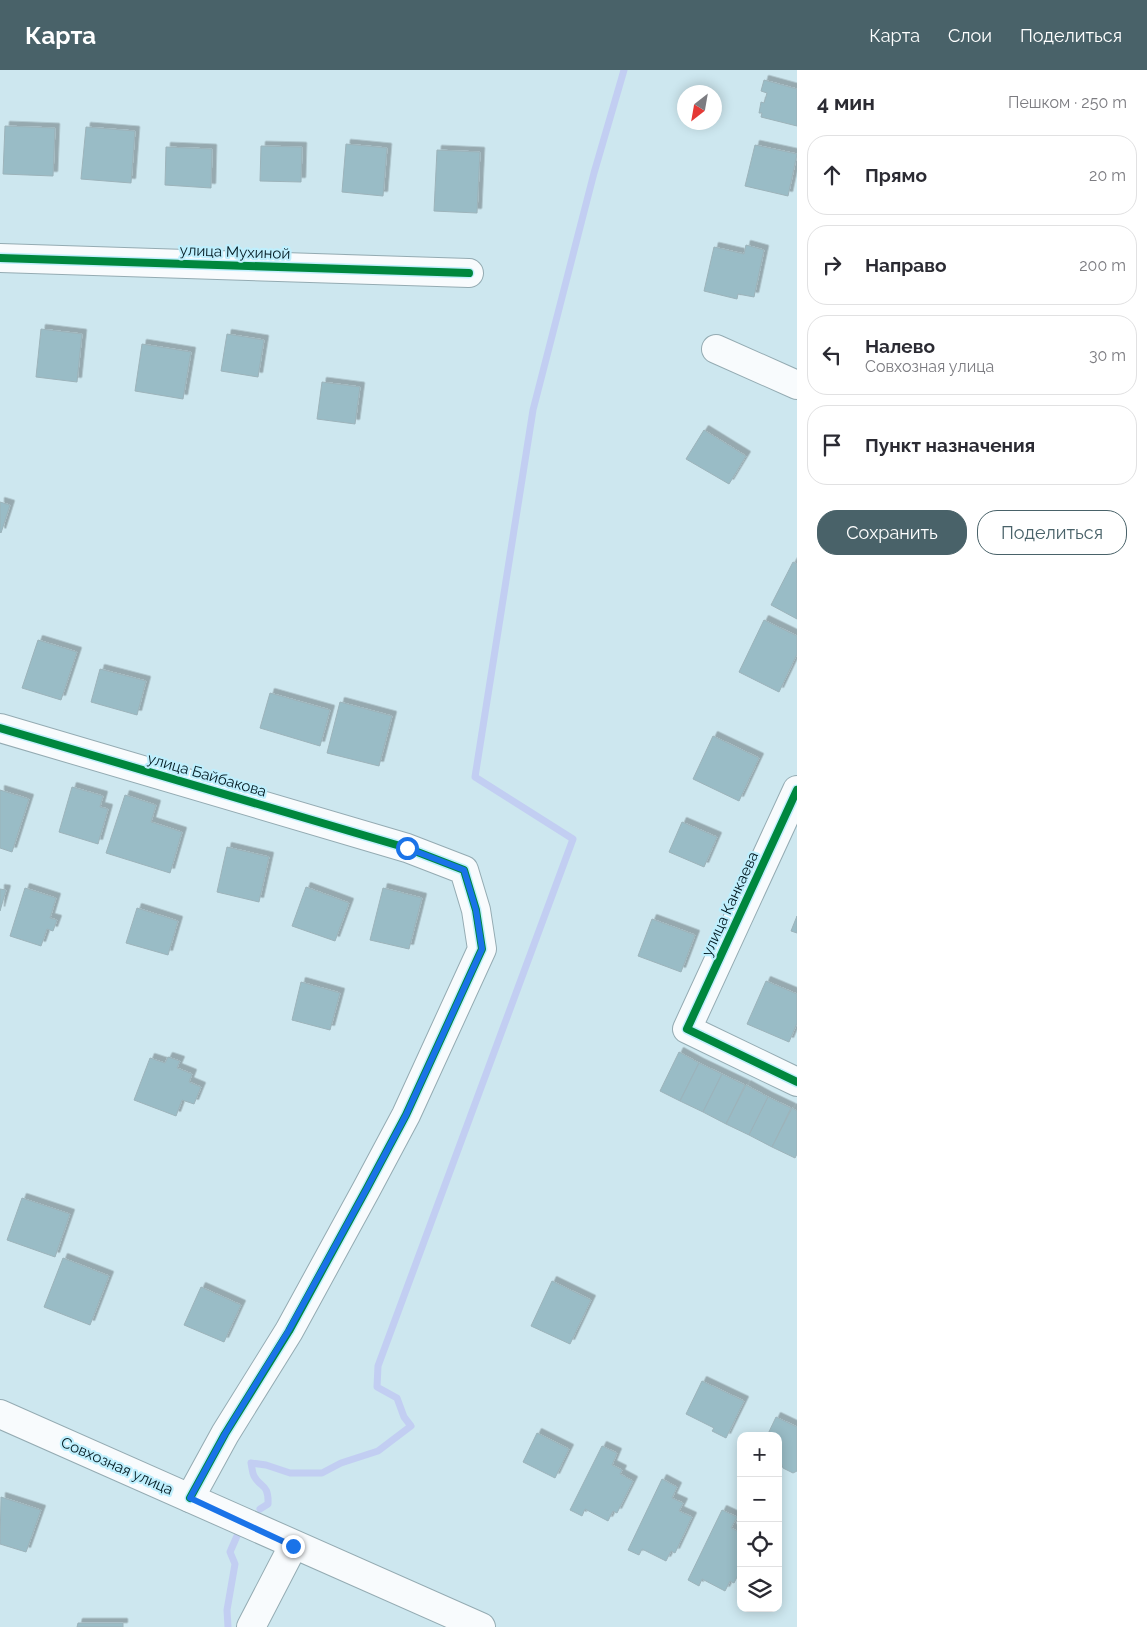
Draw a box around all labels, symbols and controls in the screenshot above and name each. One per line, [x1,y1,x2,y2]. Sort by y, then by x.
text: Карта [25,21,96,50]
text: Карта [869,25,920,46]
text: Слои [948,25,992,46]
text: Поделиться [1020,25,1122,46]
north arrow [677,85,722,130]
text: 4 мин [817,90,875,115]
text: Пешком · 250 m [1008,93,1127,112]
icon: ahead [818,161,846,189]
text: Прямо [865,164,927,186]
text: 20 m [1089,166,1126,185]
street label: улица Мухиной [179,241,291,263]
icon: right [818,251,846,279]
text: Направо [865,254,946,276]
text: 200 m [1079,256,1126,275]
text: Налево [865,335,935,357]
icon: left [818,341,846,369]
text: 30 m [1089,346,1126,365]
text: Совхозная улица [865,357,994,376]
icon: arrive [818,431,846,459]
text: Пункт назначения [865,434,1035,456]
button: Сохранить [817,510,967,555]
button: Поделиться [977,510,1127,555]
street label: улица Байбакова [145,749,269,801]
route start [396,837,419,860]
street label: улица Канкаева [698,849,762,959]
map controls [737,1432,782,1612]
button: + [737,1432,782,1477]
street label: Совхозная улица [58,1433,176,1499]
button: − [737,1477,782,1522]
button: locate [737,1522,782,1567]
route end [282,1535,305,1558]
button: layers [737,1567,782,1612]

